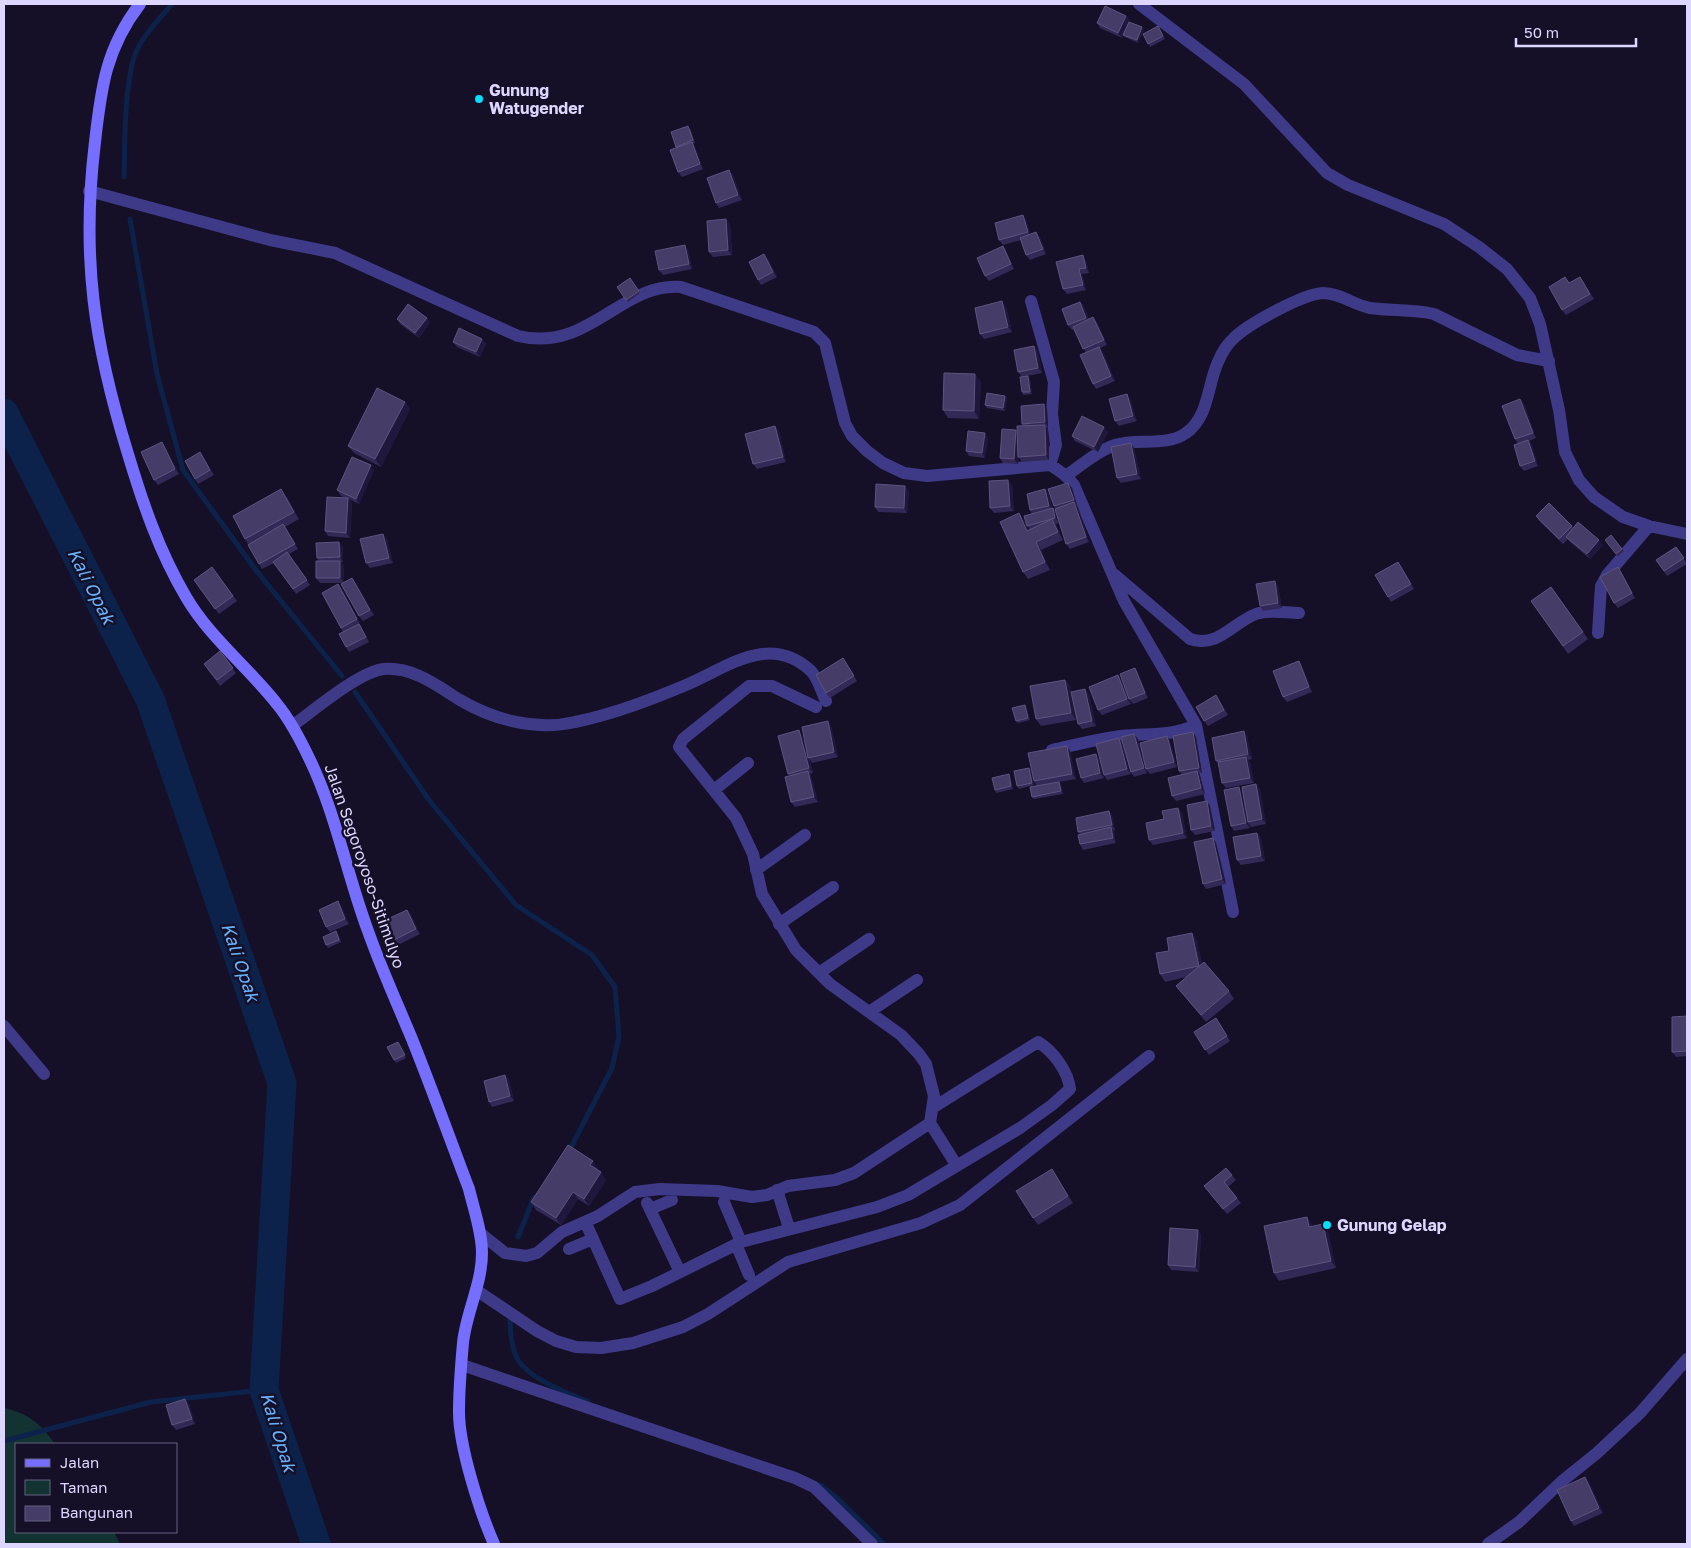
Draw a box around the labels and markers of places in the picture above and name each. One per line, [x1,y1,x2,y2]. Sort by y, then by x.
place label: Gunung Watugender [489,80,584,118]
marker: Gunung Watugender [473,93,485,105]
place label: Gunung Gelap [1337,1215,1447,1235]
marker: Gunung Gelap [1321,1219,1333,1231]

